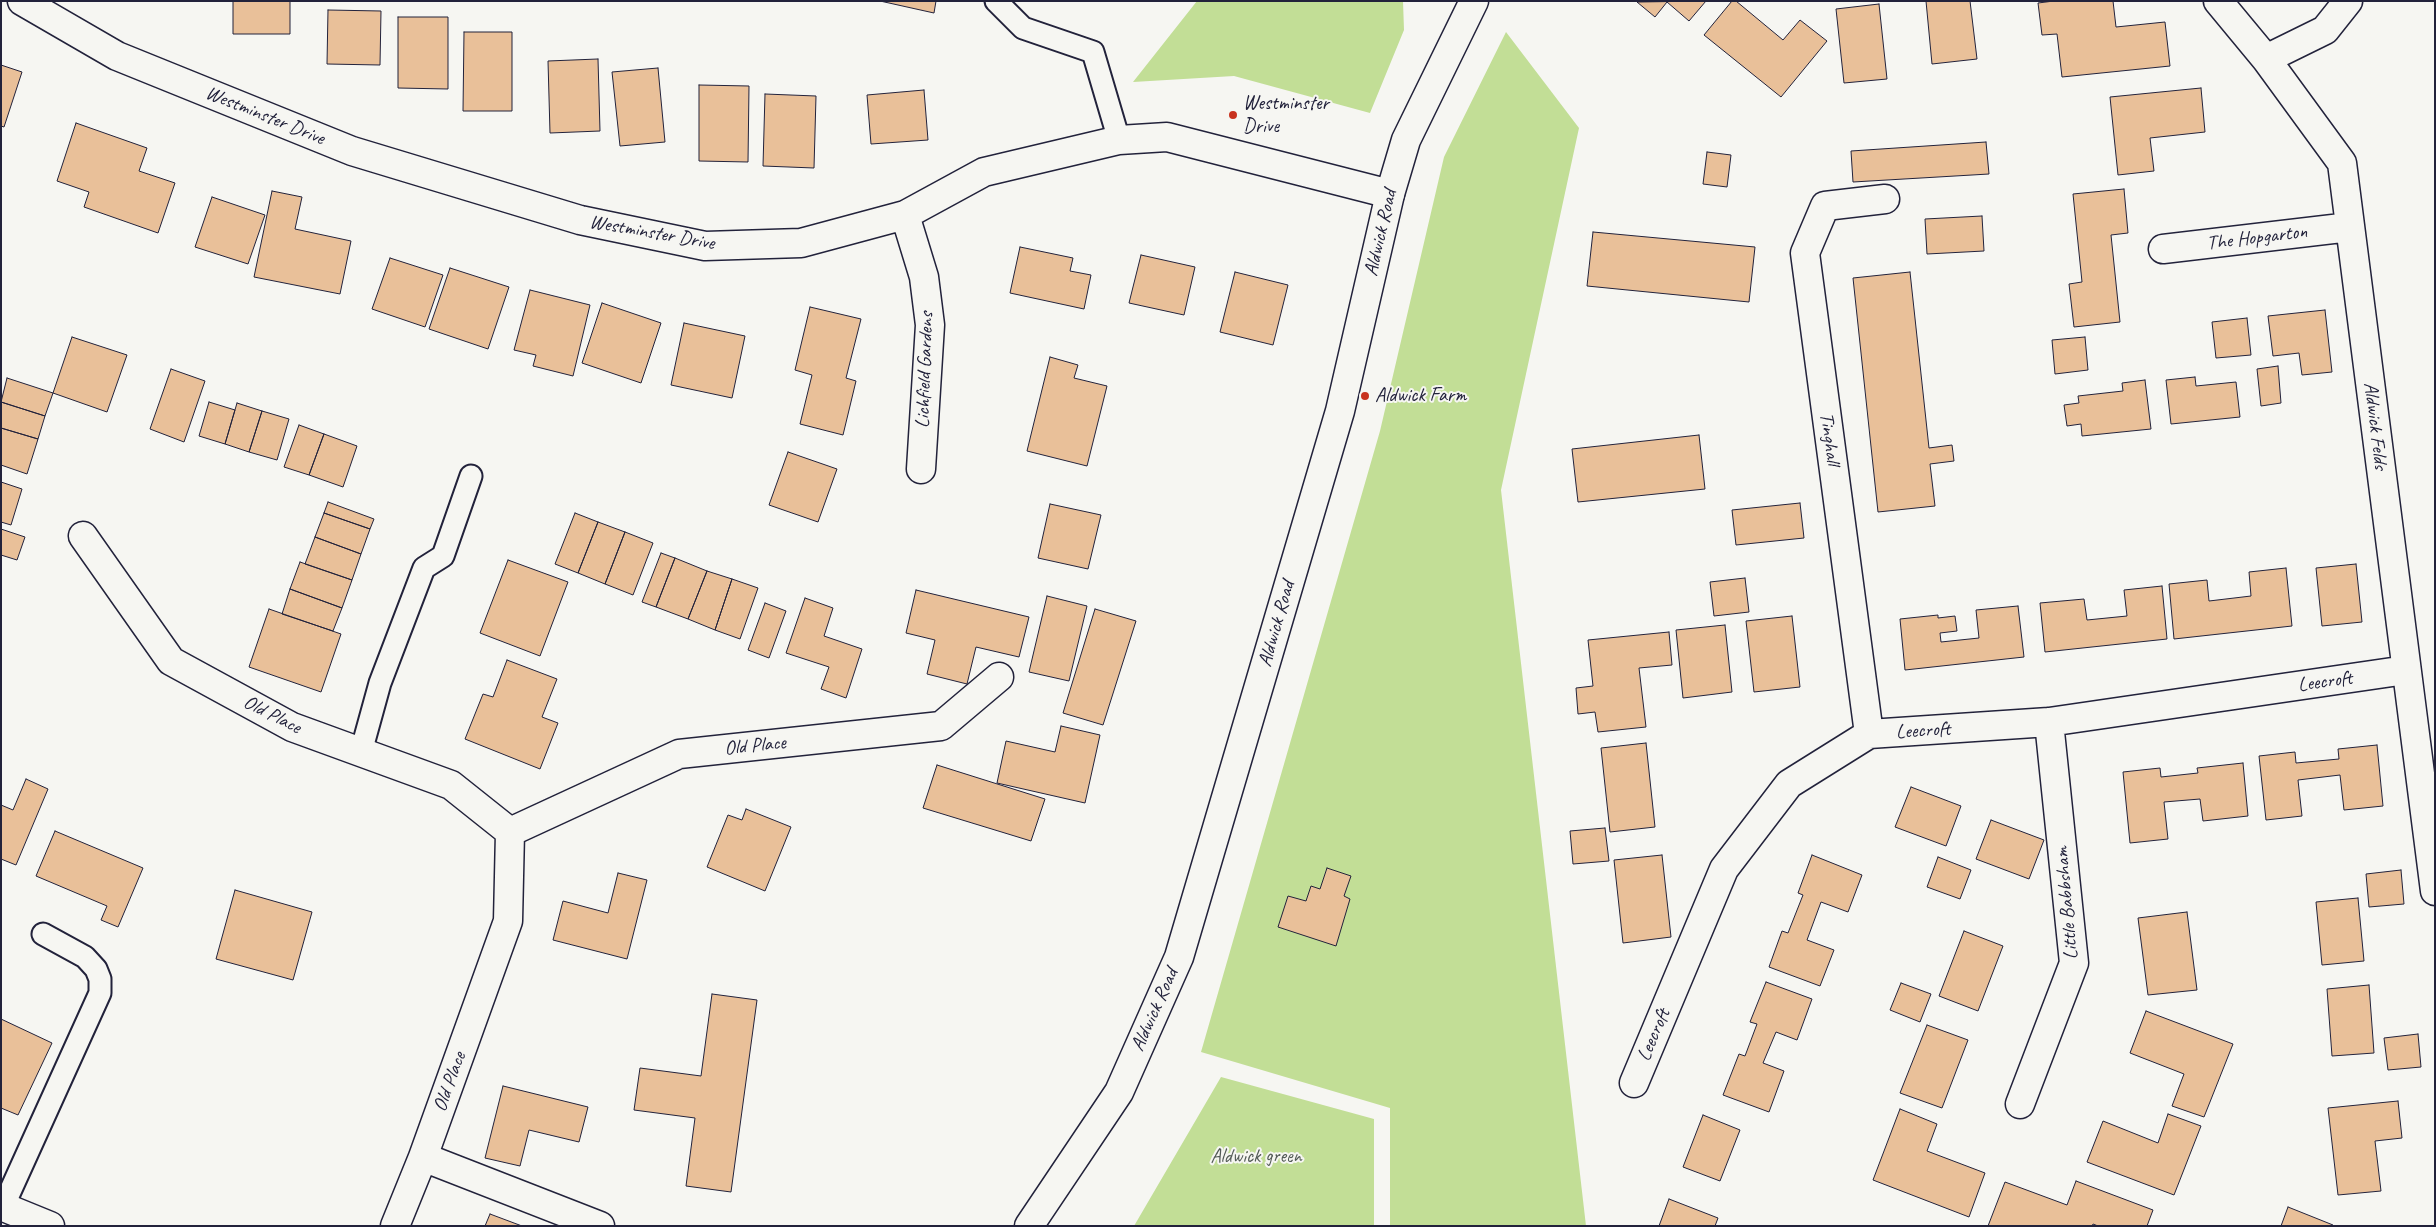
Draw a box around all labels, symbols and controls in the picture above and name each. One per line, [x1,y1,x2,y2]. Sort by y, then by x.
street label: Westminster Drive [202,81,328,151]
place label: Westminster Drive [1243,92,1329,139]
marker: Westminster Drive [1227,109,1239,121]
street label: Aldwick Road [1359,187,1403,279]
street label: Westminster Drive [588,210,716,256]
street label: The Hopgarton [2205,220,2309,256]
street label: Lichfield Gardens [911,311,939,429]
street label: Aldwick Felds [2358,381,2392,471]
place label: Aldwick Farm [1375,384,1466,408]
marker: Aldwick Farm [1359,390,1371,402]
street label: Tinghall [1813,411,1845,467]
street label: Aldwick Road [1253,578,1301,670]
street label: Leecroft [2296,666,2354,698]
street label: Old Place [239,690,305,740]
street label: Leecroft [1895,717,1951,745]
street label: Old Place [723,731,787,761]
street label: Little Babbsham [2050,846,2084,960]
street label: Aldwick Road [1126,965,1184,1055]
street label: Leecroft [1632,1005,1676,1065]
street label: Old Place [428,1049,472,1115]
park label: Aldwick green [1211,1145,1301,1169]

